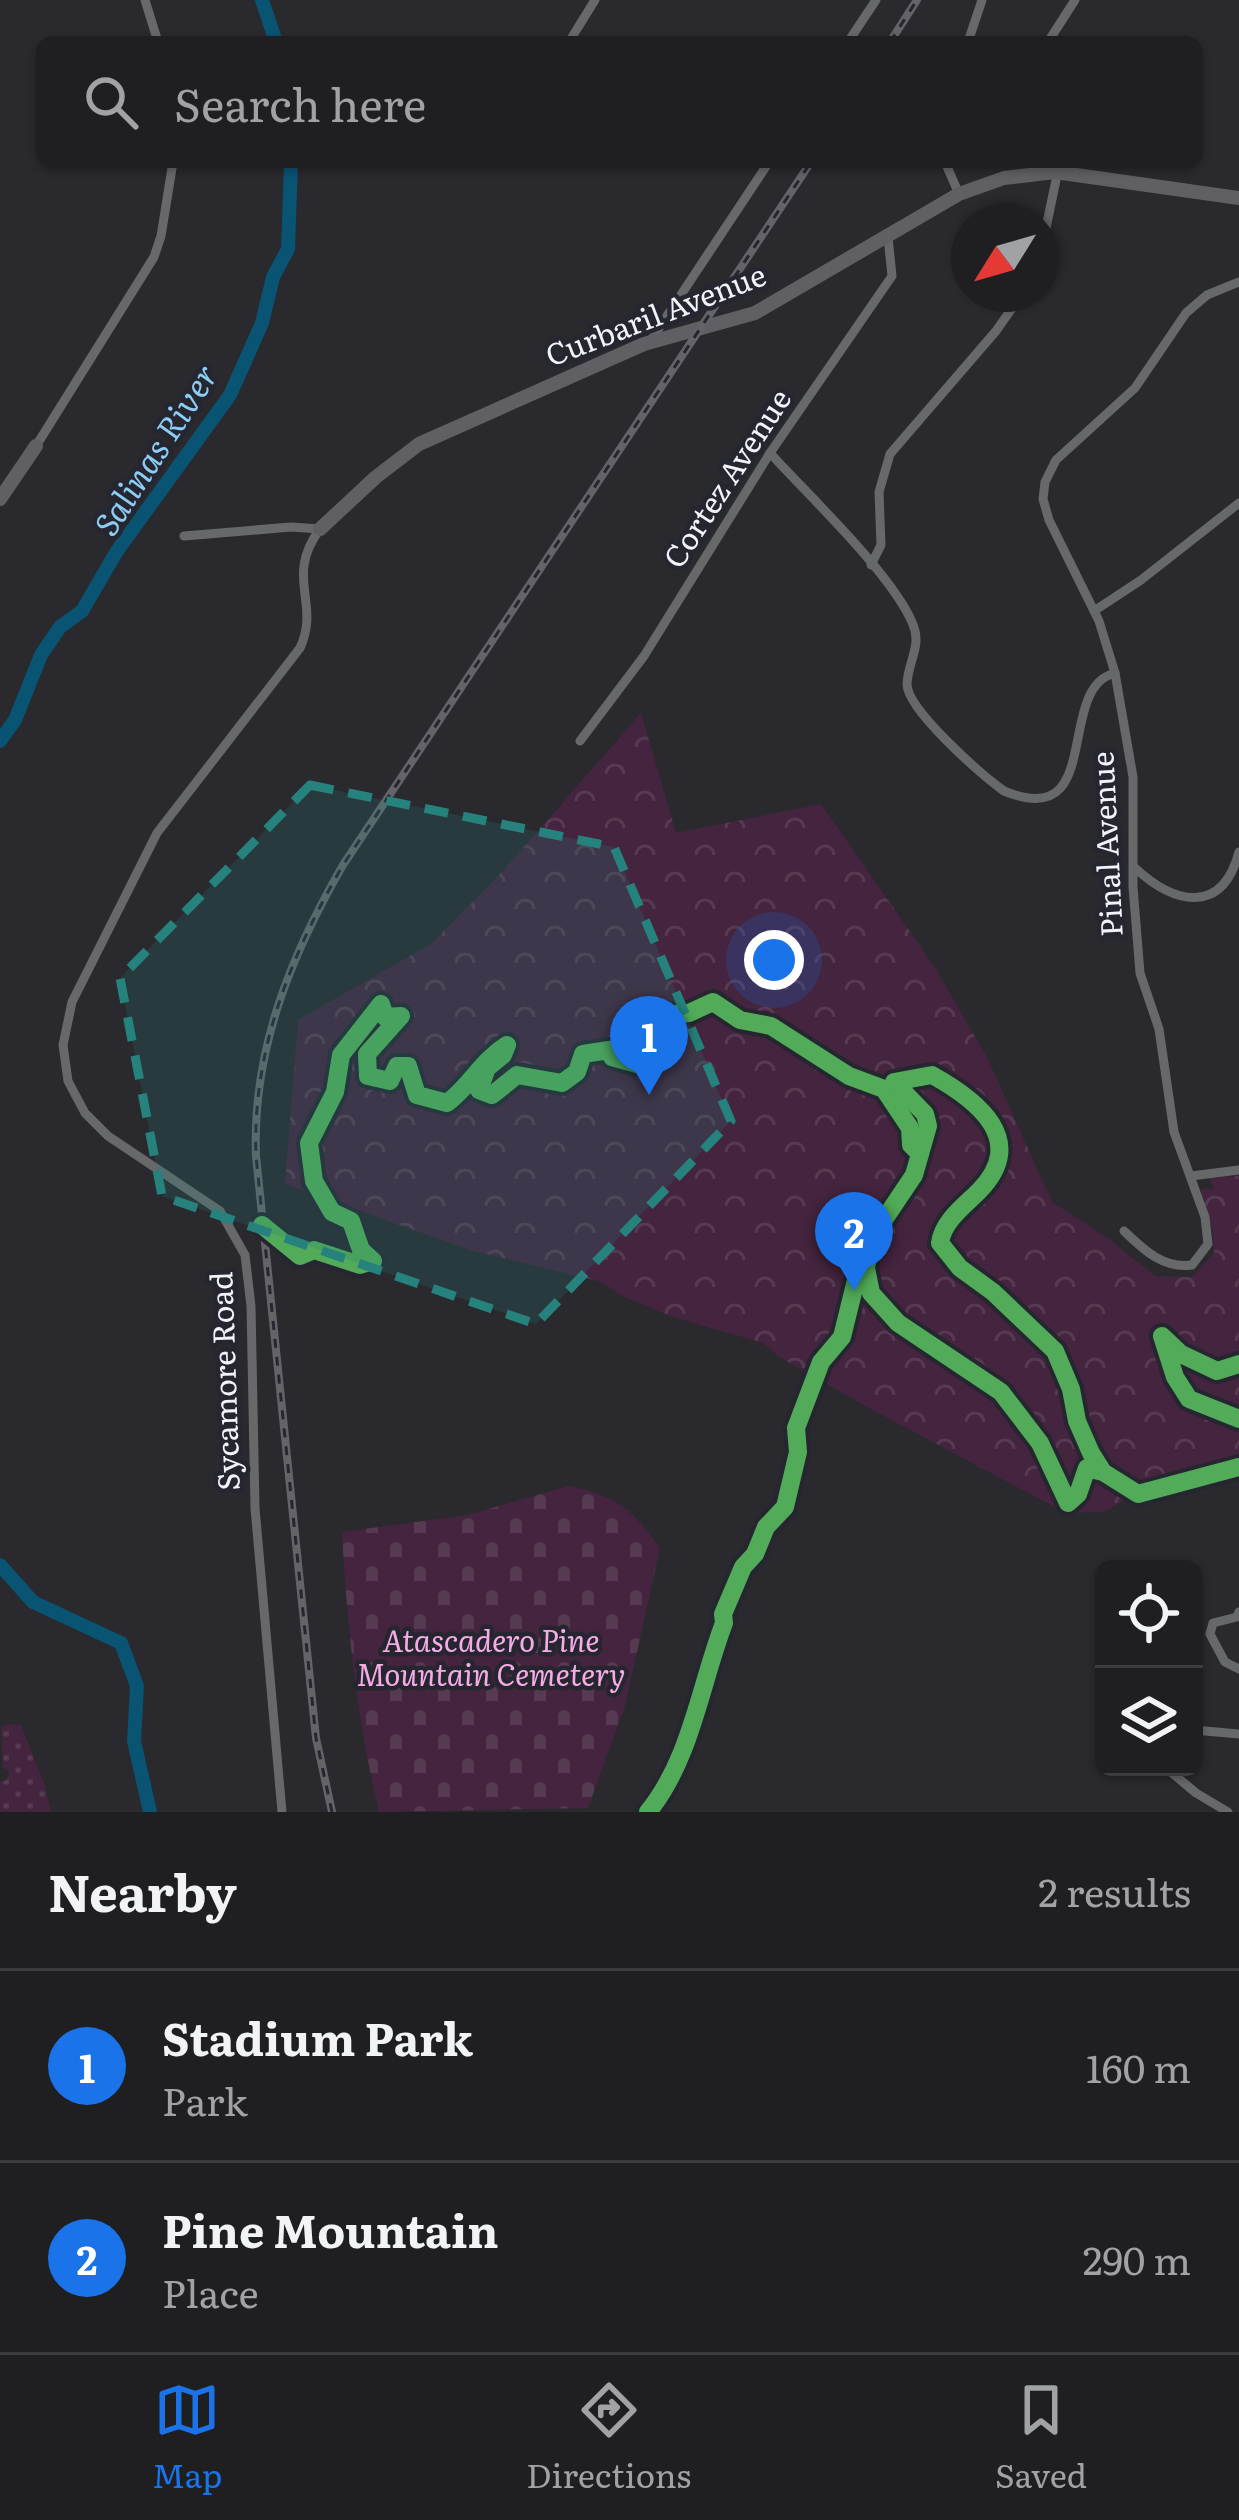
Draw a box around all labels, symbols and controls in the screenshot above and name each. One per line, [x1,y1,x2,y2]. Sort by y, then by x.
search box [36,36,1203,168]
icon: search [78,69,144,135]
text: Search here [174,69,426,136]
north arrow [951,204,1059,312]
street label: Curbaril Avenue [538,251,771,375]
water label: Salinas River [80,353,228,544]
street label: Cortez Avenue [651,379,800,576]
street label: Pinal Avenue [1078,750,1132,938]
your location [744,930,804,990]
pin: 1 [610,996,688,1095]
pin: 2 [815,1192,893,1291]
street label: Sycamore Road [197,1271,249,1491]
map controls [1095,1560,1203,1776]
button: locate [1095,1560,1203,1668]
park label: Atascadero Pine Mountain Cemetery [357,1617,625,1695]
button: layers [1095,1668,1203,1776]
text: Nearby [48,1852,237,1928]
text: 2 results [1038,1861,1191,1919]
text: Stadium Park [162,2003,473,2070]
text: 1 [79,2037,95,2095]
text: 160 m [1086,2037,1191,2095]
text: Park [162,2070,248,2128]
text: Pine Mountain [162,2195,499,2262]
text: 2 [77,2229,97,2287]
text: 290 m [1083,2229,1191,2287]
text: Place [162,2262,259,2320]
tab: Map [152,2377,222,2498]
tab: Directions [526,2377,691,2498]
tab: Saved [995,2377,1087,2498]

